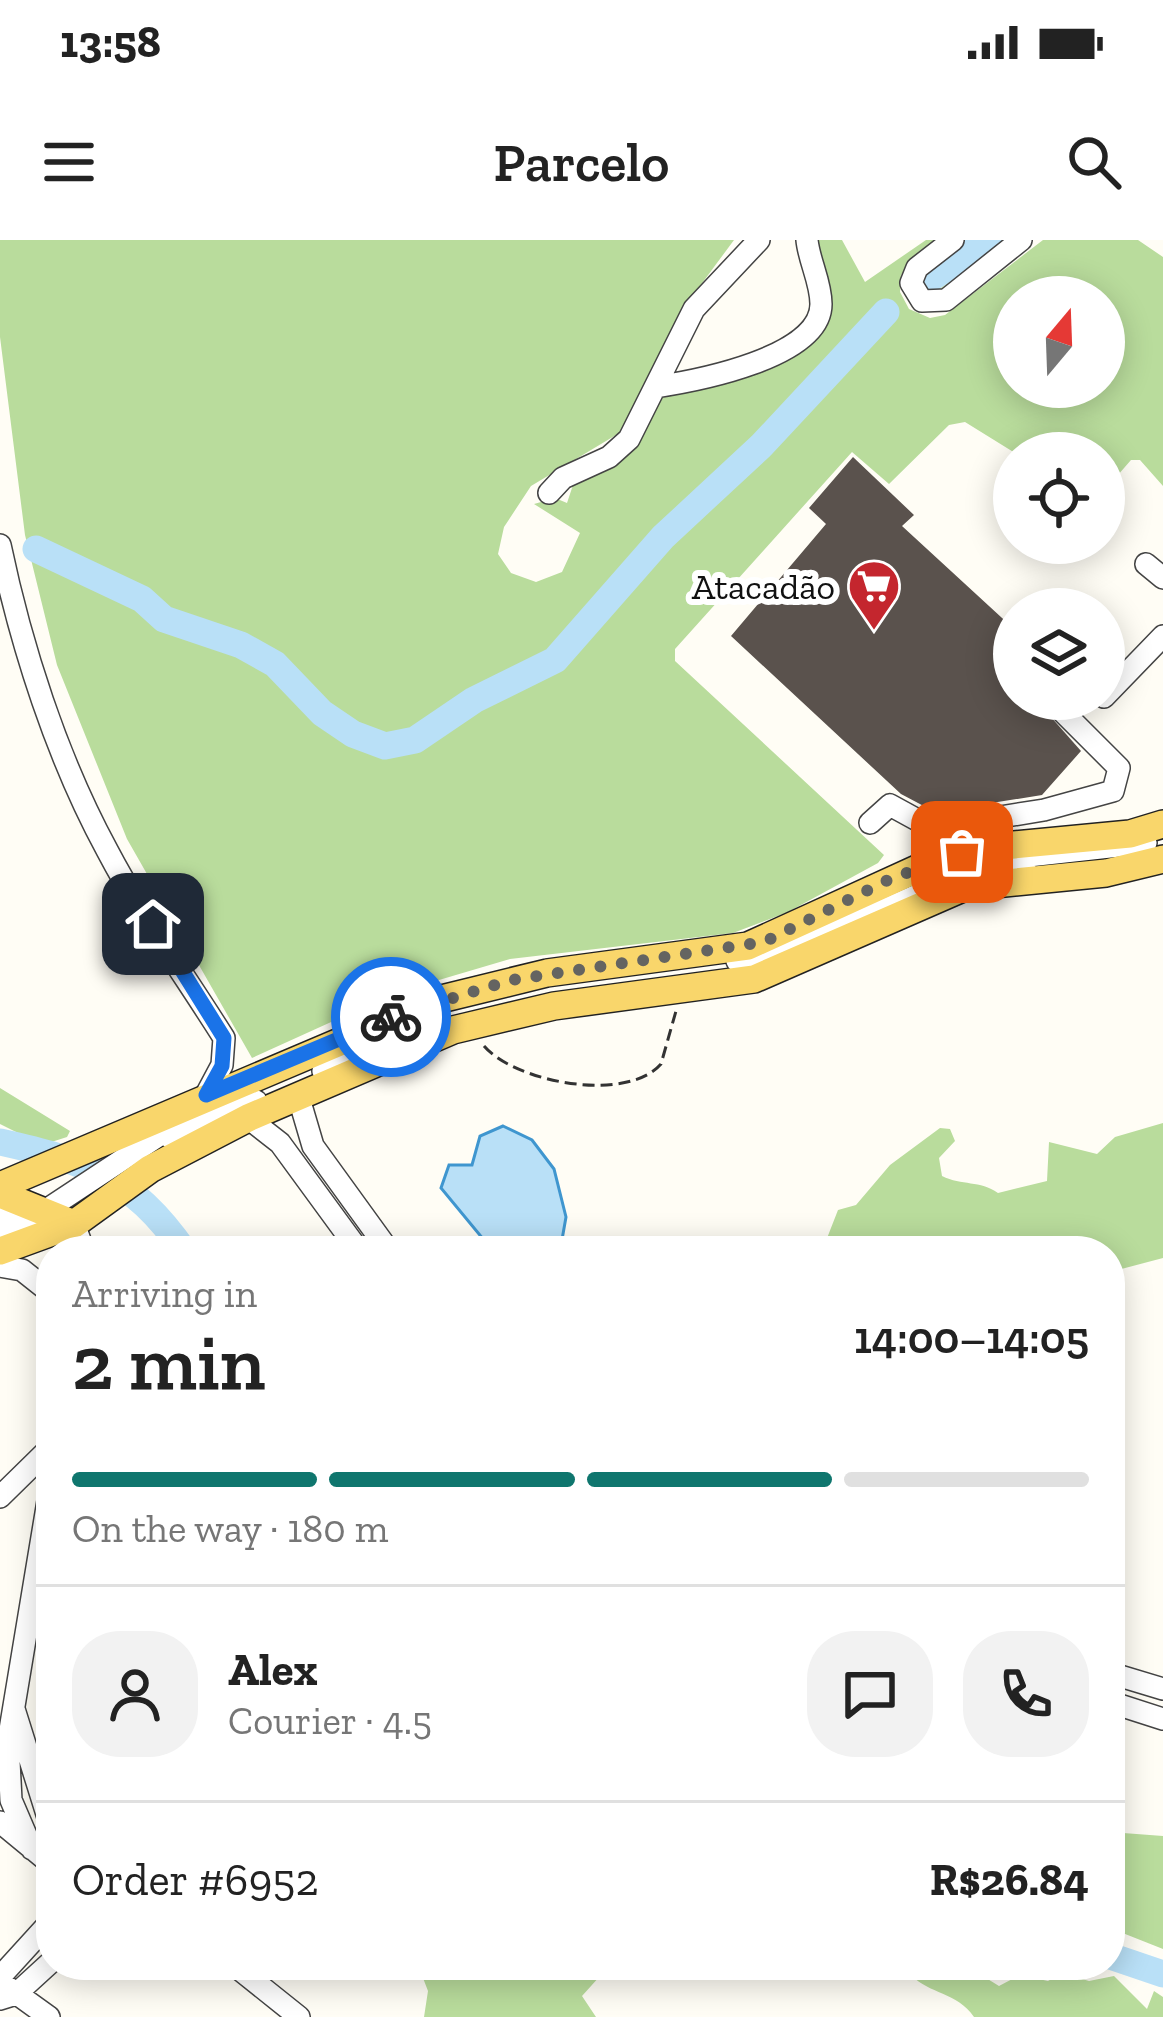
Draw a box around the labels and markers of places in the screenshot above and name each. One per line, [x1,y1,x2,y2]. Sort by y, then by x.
supermarket icon: Atacadão [846,558,902,632]
place label: Atacadão [692,565,835,608]
pin [911,801,1013,903]
pin [102,873,204,975]

